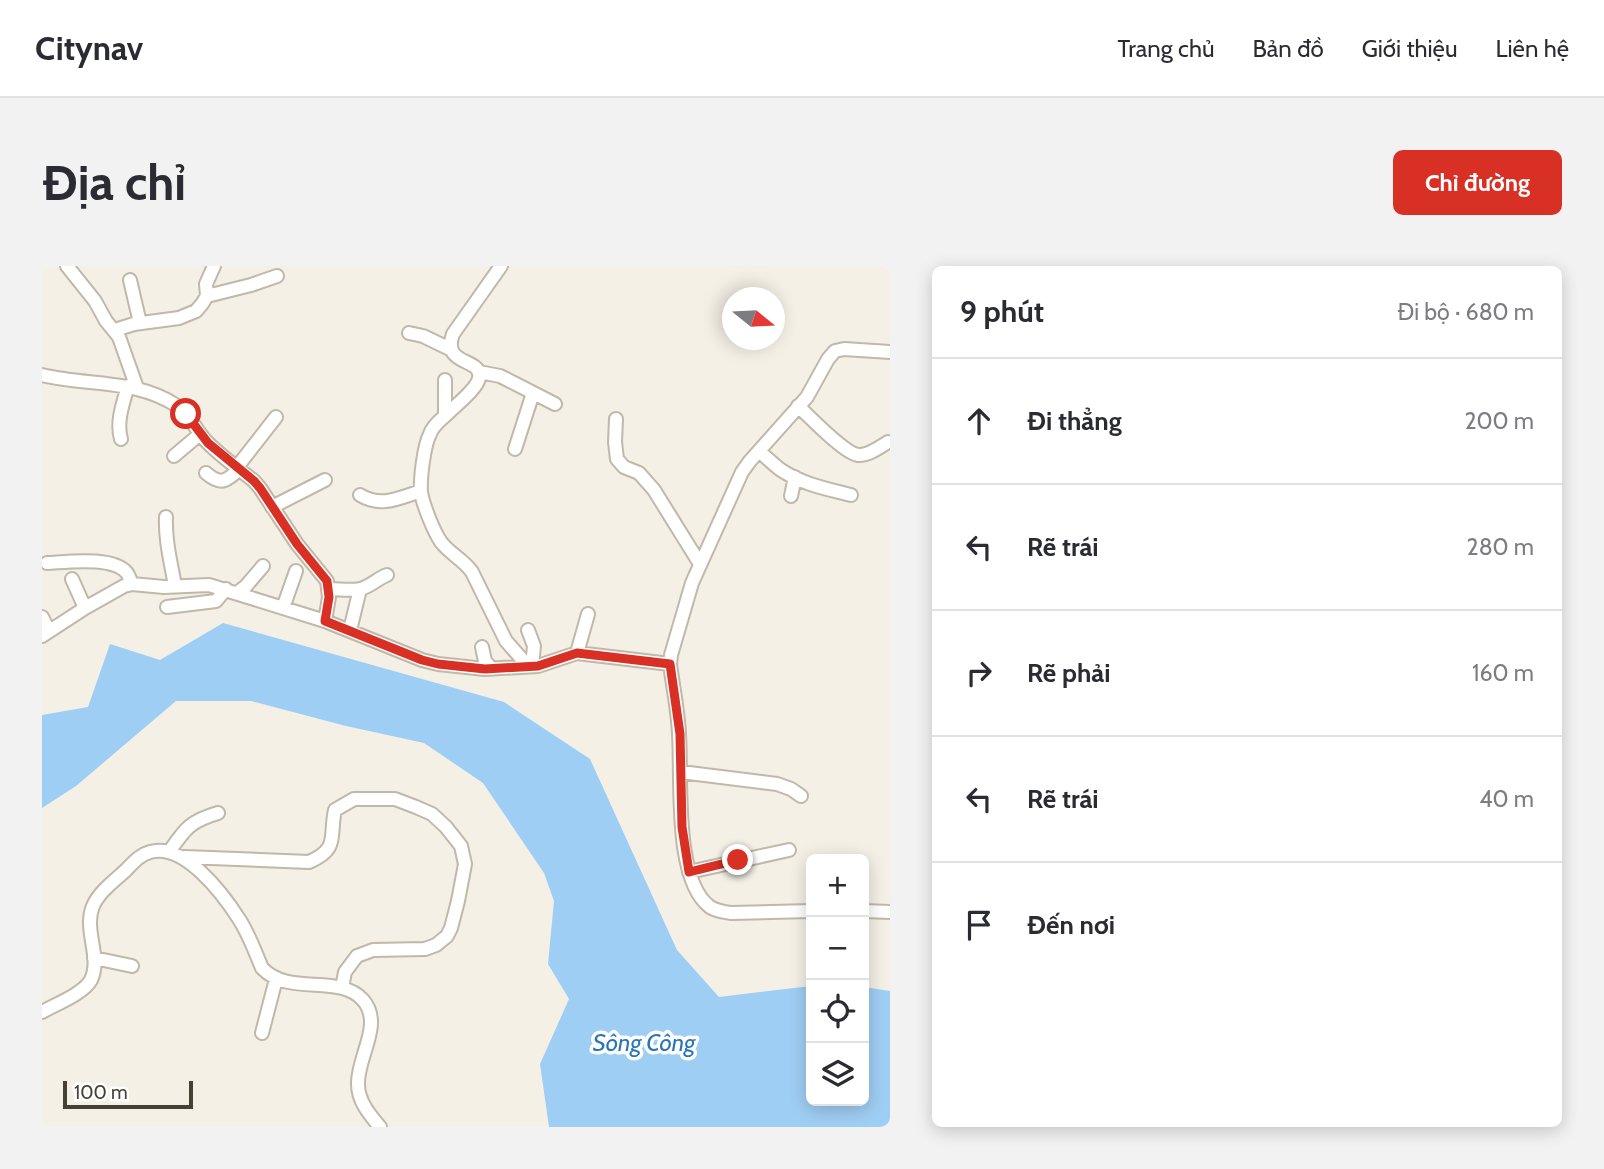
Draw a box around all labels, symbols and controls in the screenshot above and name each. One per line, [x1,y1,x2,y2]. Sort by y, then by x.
text: Citynav [35,28,143,68]
text: Trang chủ [1118,34,1214,63]
text: Bản đồ [1252,34,1324,63]
text: Giới thiệu [1362,34,1457,63]
text: Liên hệ [1495,34,1569,63]
button: Chỉ đường [1393,150,1562,215]
text: Địa chỉ [42,153,186,212]
north arrow [722,287,785,350]
text: 9 phút [960,293,1044,330]
text: Đi bộ · 680 m [1398,298,1534,326]
route start [170,398,201,429]
icon: ahead [960,402,998,440]
text: Đi thẳng [1027,405,1122,437]
text: 200 m [1464,407,1534,435]
icon: left [960,528,998,566]
text: Rẽ trái [1027,531,1099,563]
text: 280 m [1467,533,1534,561]
icon: right [960,654,998,692]
text: Rẽ phải [1027,657,1110,689]
text: 160 m [1472,659,1534,687]
icon: left [960,780,998,818]
text: Rẽ trái [1027,783,1099,815]
text: 40 m [1479,785,1534,813]
route end [722,844,753,875]
map controls [806,854,869,1106]
button: + [806,854,869,917]
icon: arrive [960,906,998,944]
text: Đến nơi [1027,909,1115,941]
button: − [806,917,869,980]
button: locate [806,980,869,1043]
water label: Sông Công [593,1028,696,1057]
button: layers [806,1043,869,1106]
scale bar [63,1078,192,1110]
text: 100 m [74,1081,128,1104]

